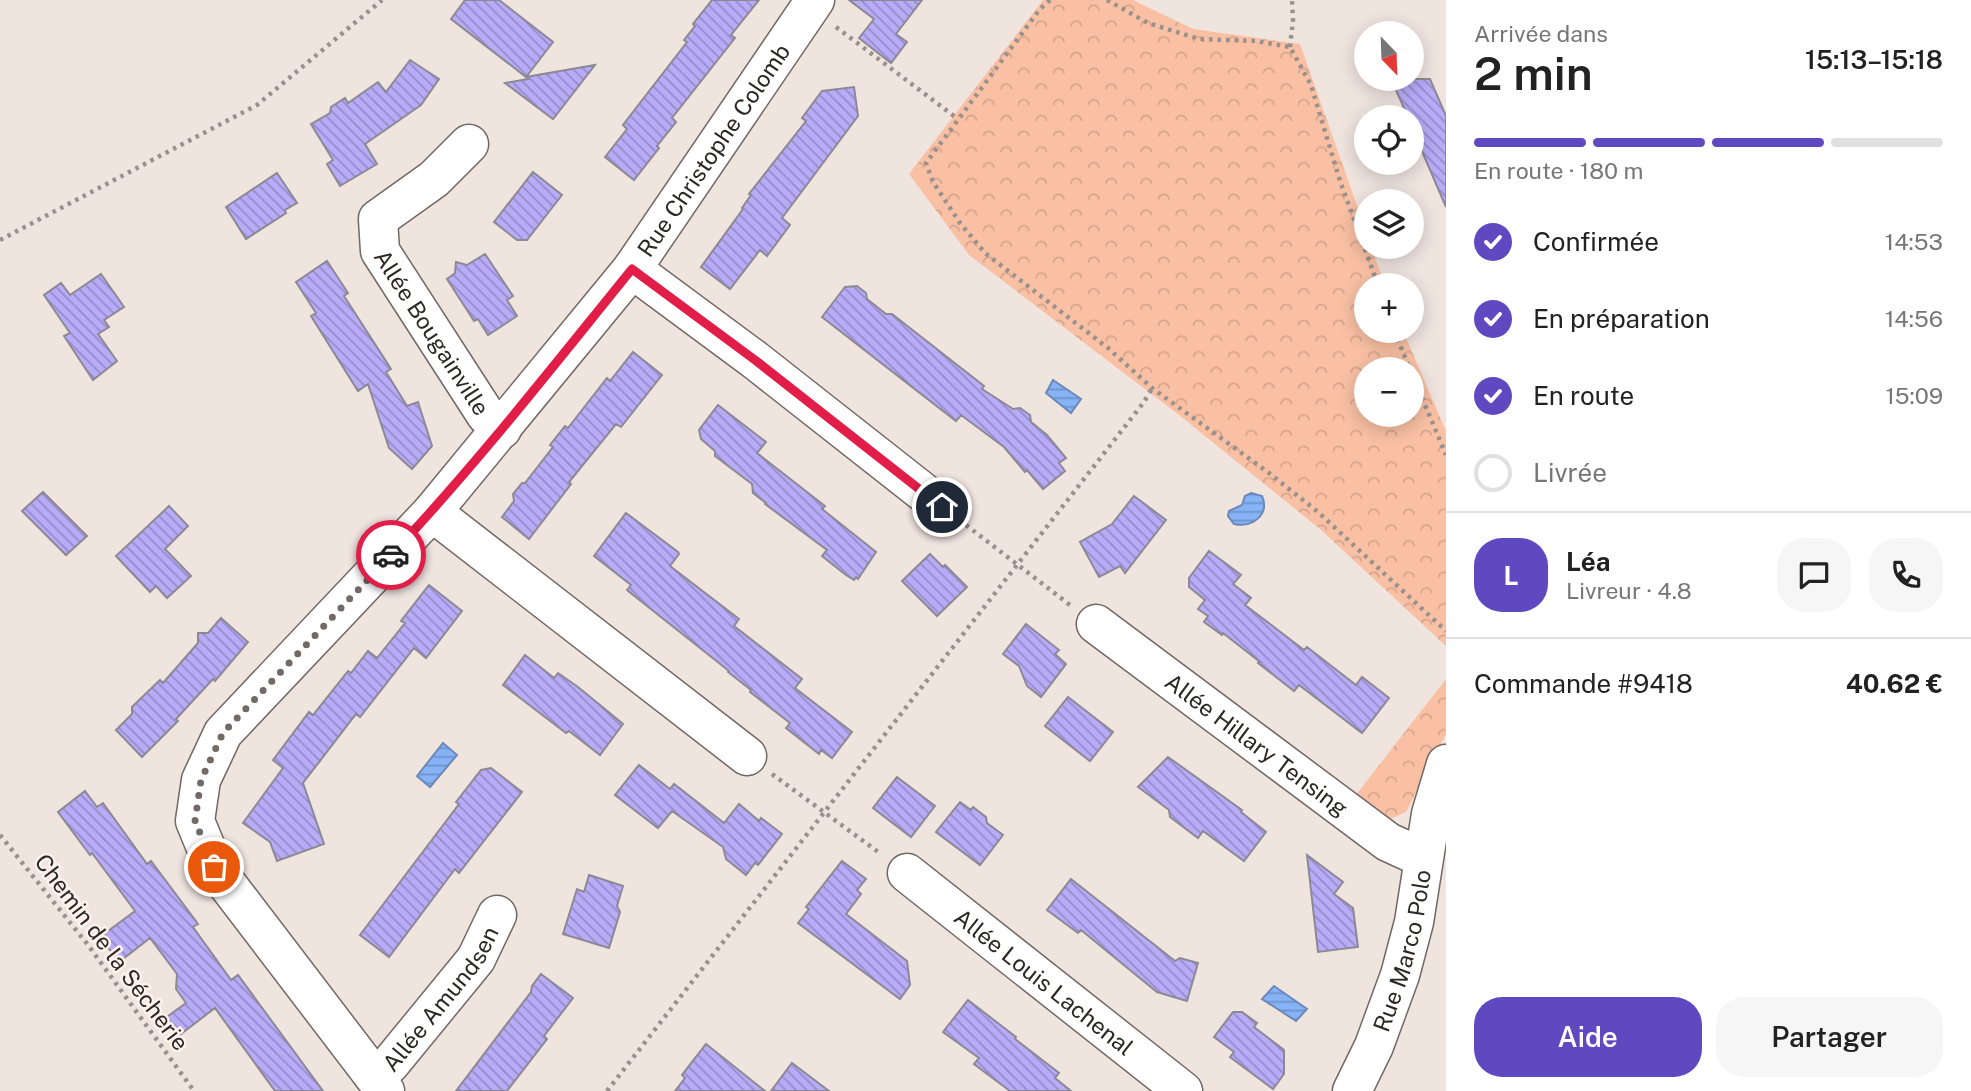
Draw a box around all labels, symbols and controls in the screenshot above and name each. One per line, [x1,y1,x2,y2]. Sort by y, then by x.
text: Arrivée dans [1474,20,1608,47]
north arrow [1354,21,1424,91]
map controls [1354,21,1424,427]
street label: Rue Christophe Colomb [631,38,795,261]
text: 15:13–15:18 [1805,44,1943,75]
text: 2 min [1474,46,1593,100]
button: locate [1354,105,1424,175]
text: En route · 180 m [1474,157,1643,184]
button: layers [1354,189,1424,259]
icon: check [1474,223,1512,261]
text: Confirmée [1533,226,1659,257]
text: 14:53 [1885,228,1943,255]
street label: Allée Bougainville [369,244,496,420]
button: + [1354,273,1424,343]
icon: check [1474,300,1512,338]
text: En préparation [1533,303,1710,334]
text: 14:56 [1885,305,1943,332]
button: − [1354,357,1424,427]
icon: check [1474,377,1512,415]
text: En route [1533,380,1634,411]
text: 15:09 [1885,382,1943,409]
text: Livrée [1533,457,1607,488]
pin [912,477,972,537]
icon: home [923,488,961,526]
courier [356,520,426,590]
icon: car [372,536,410,574]
button: chat [1777,538,1851,612]
button: phone [1869,538,1943,612]
text: Léa [1566,546,1610,577]
text: L [1503,560,1519,591]
text: Livreur · 4.8 [1566,577,1692,604]
street label: Allée Hillary Tensing [1160,667,1354,821]
text: Commande #9418 [1474,668,1693,699]
text: 40.62 € [1846,668,1943,699]
pin [184,837,244,897]
icon: bag [195,848,233,886]
street label: Chemin de la Sécherie [29,849,195,1055]
street label: Rue Marco Polo [1367,868,1436,1035]
street label: Allée Louis Lachenal [950,903,1139,1060]
street label: Allée Amundsen [376,922,503,1076]
button: Aide [1474,997,1702,1077]
button: Partager [1716,997,1943,1077]

